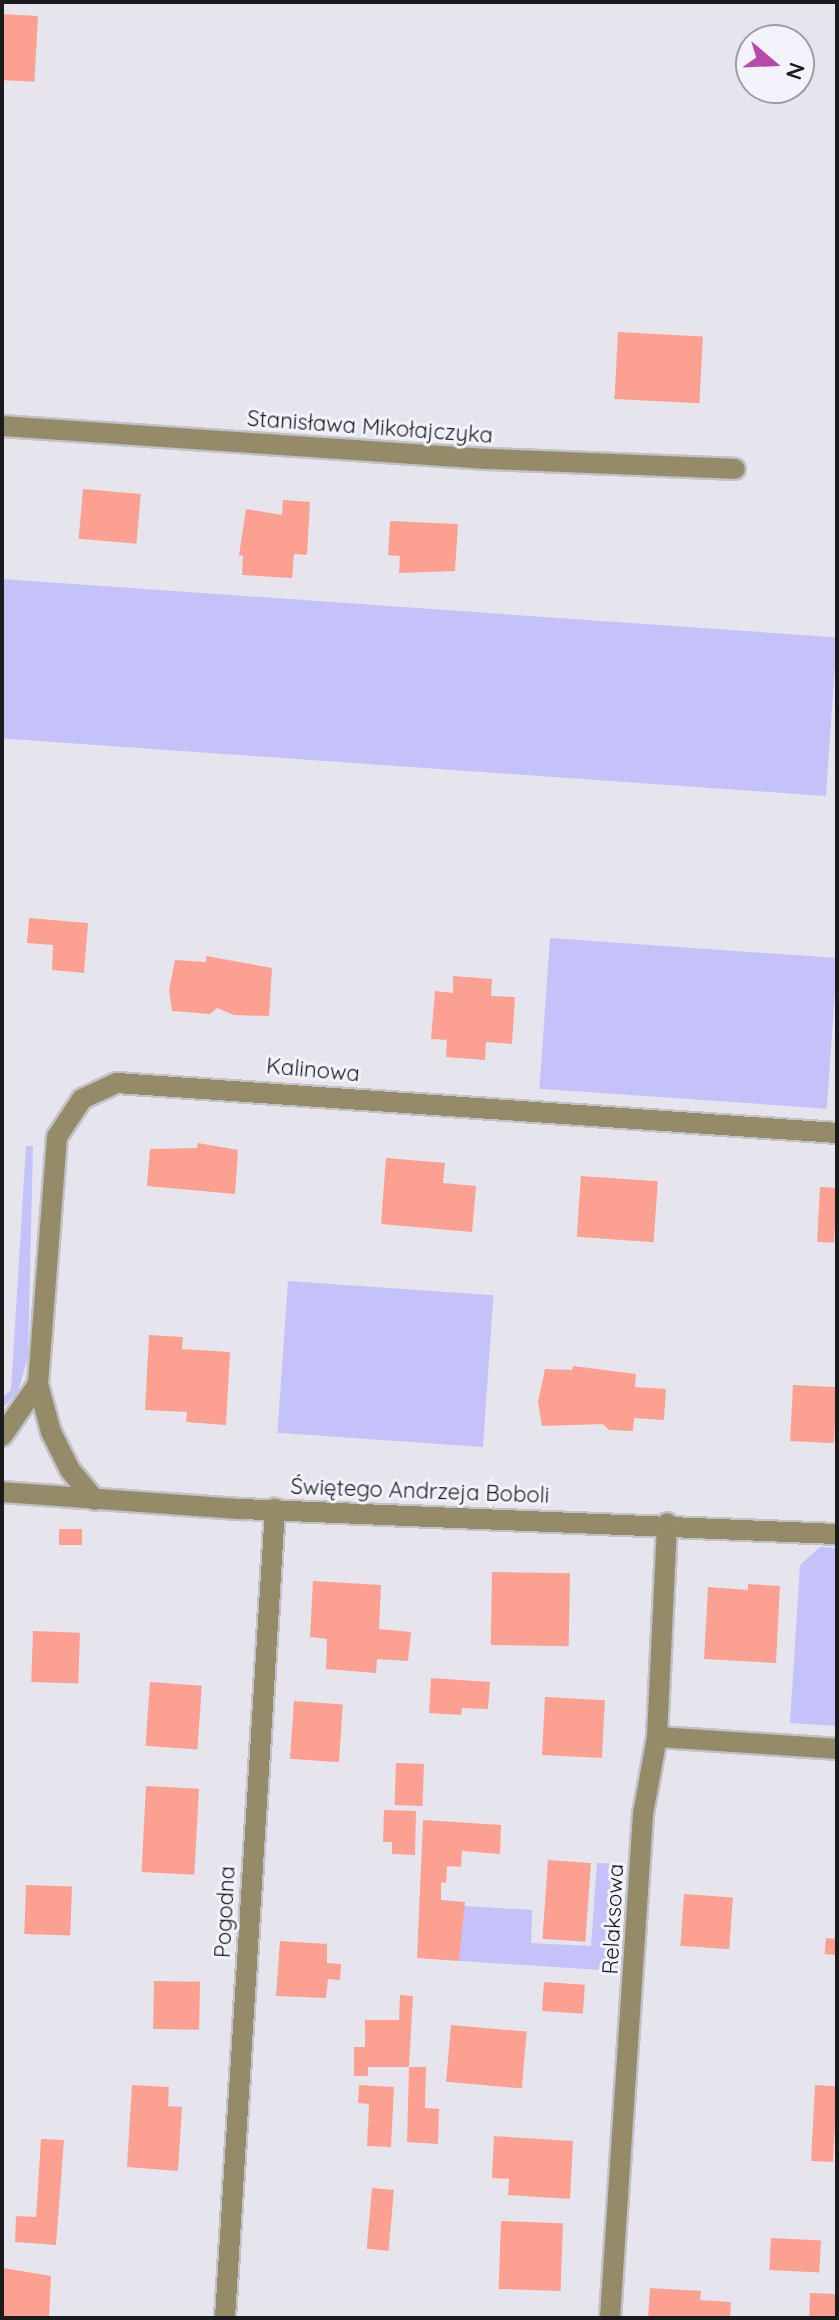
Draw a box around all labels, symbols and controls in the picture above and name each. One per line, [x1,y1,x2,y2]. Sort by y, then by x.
north arrow [735,24,815,104]
text: N [780,59,812,83]
street label: Stanisława Mikołajczyka [246,405,494,449]
street label: Kalinowa [265,1053,361,1087]
street label: Świętego Andrzeja Boboli [290,1473,550,1509]
street label: Relaksowa [597,1863,629,1975]
street label: Pogodna [209,1865,241,1959]

